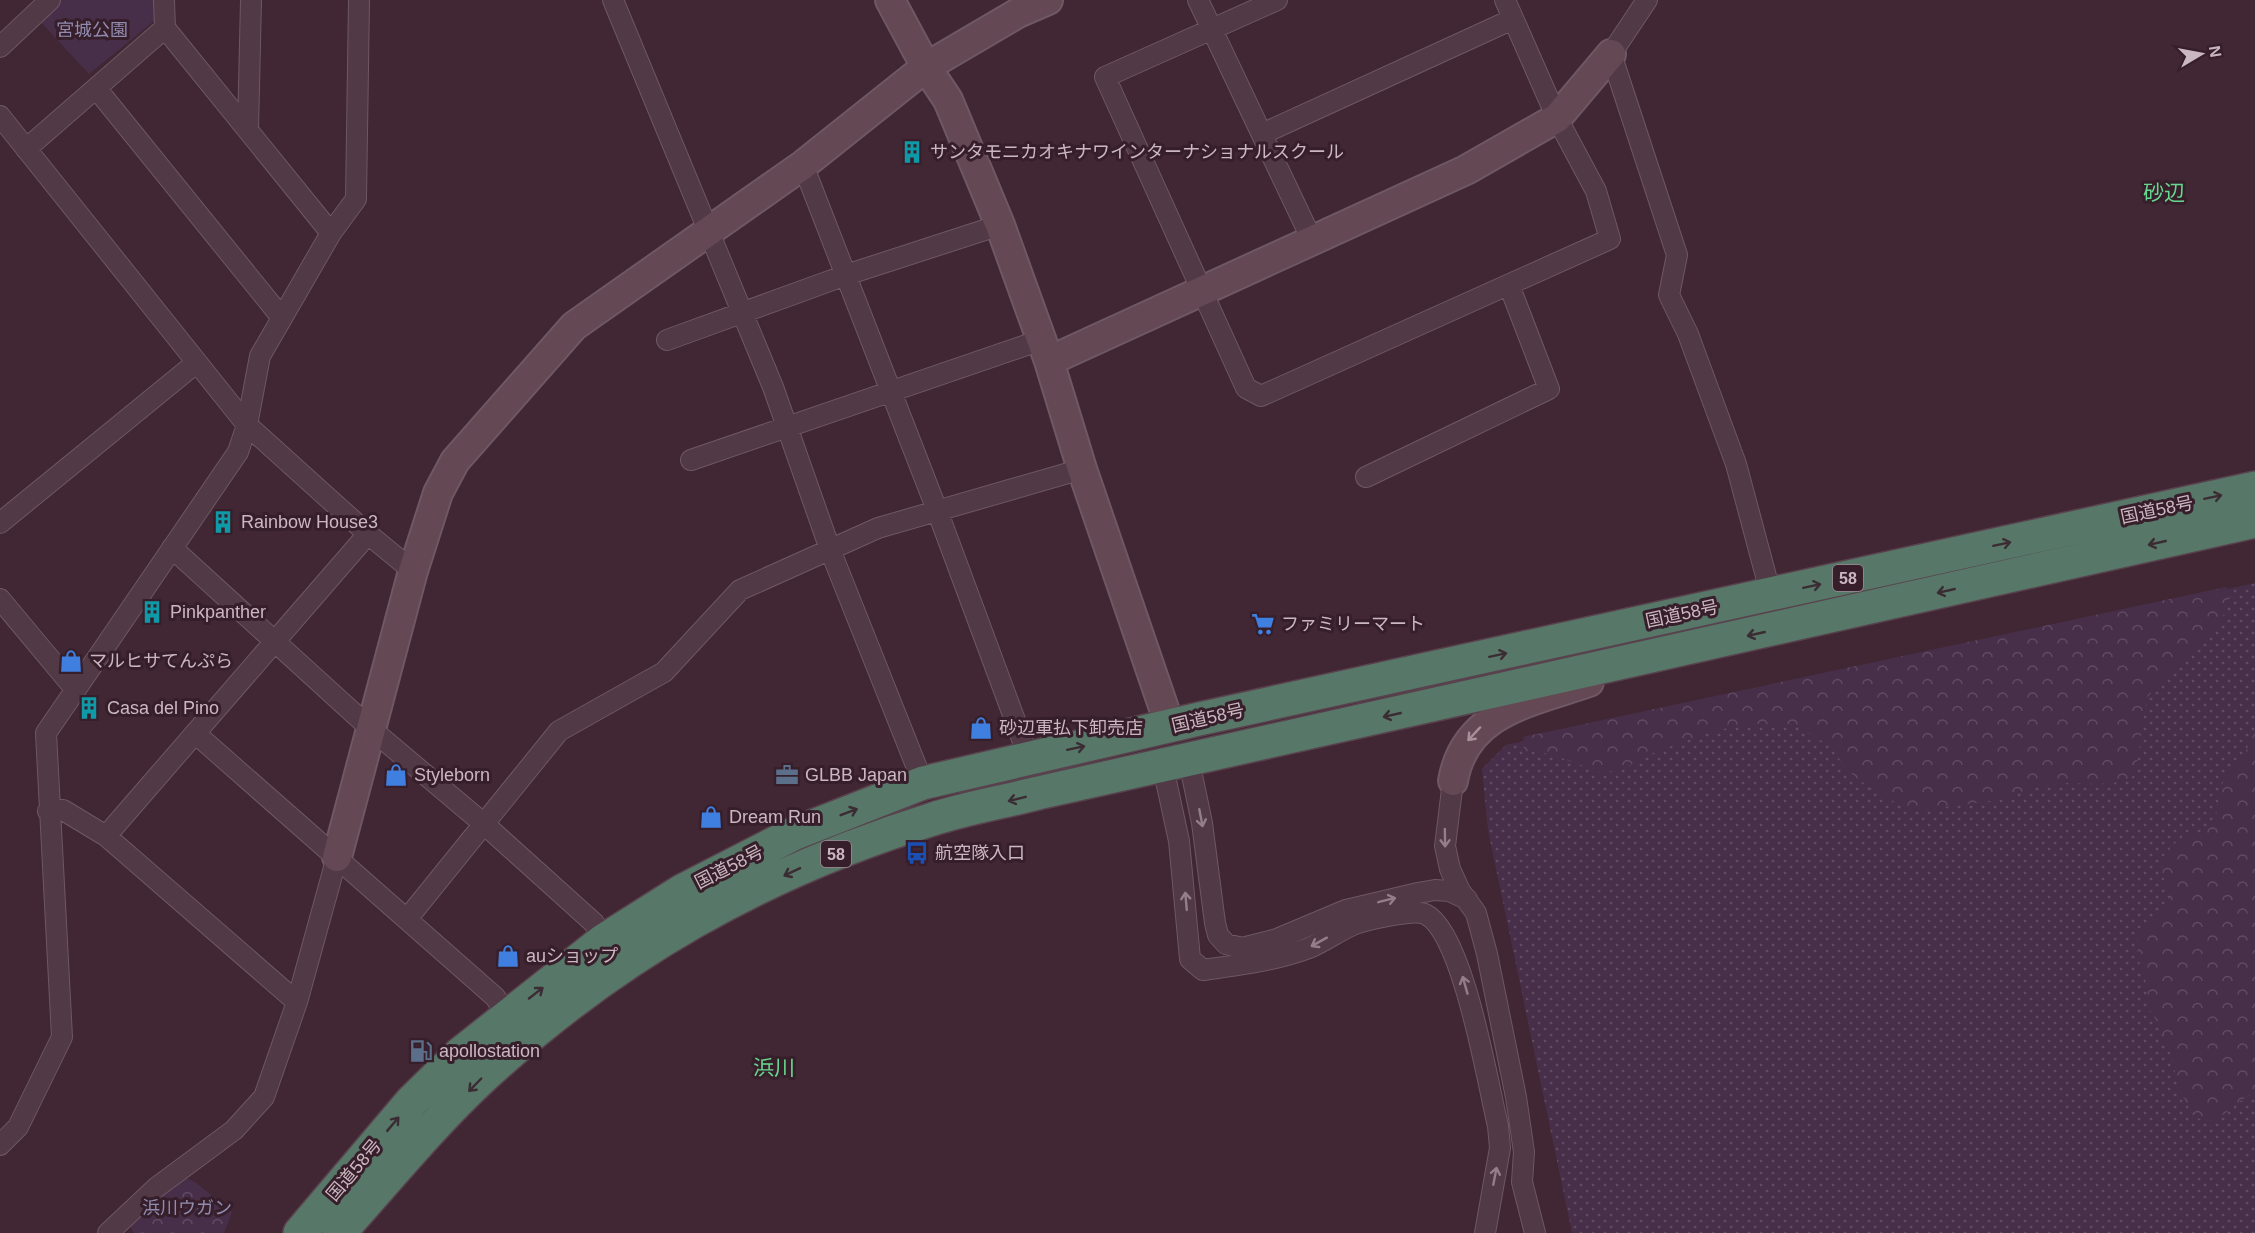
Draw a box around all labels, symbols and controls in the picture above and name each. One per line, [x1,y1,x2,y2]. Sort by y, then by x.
park label: 宮城公園 [56,20,128,40]
north arrow [2171,24,2231,84]
text: N [2206,44,2225,59]
building icon: サンタモニカオキナワインターナショナルスクール [899,139,925,165]
place label: サンタモニカオキナワインターナショナルスクール [930,142,1344,162]
district label: 砂辺 [2143,181,2185,204]
one-way arrow [2203,491,2222,503]
street label: 国道58号 [2119,493,2195,527]
building icon: Rainbow House3 [210,509,236,535]
place label: Rainbow House3 [241,512,378,532]
one-way arrow [1992,538,2012,549]
one-way arrow [2148,538,2167,550]
road number: 58 [1833,565,1863,591]
one-way arrow [1802,580,1821,591]
one-way arrow [1937,586,1957,597]
street label: 国道58号 [1644,597,1720,631]
building icon: Pinkpanther [139,599,165,625]
place label: Pinkpanther [170,602,266,622]
supermarket icon: ファミリーマート [1250,611,1276,637]
place label: ファミリーマート [1281,614,1425,634]
one-way arrow [1747,629,1766,640]
shop icon: マルヒサてんぷら [58,648,84,674]
one-way arrow [1488,649,1508,660]
place label: マルヒサてんぷら [89,651,233,671]
building icon: Casa del Pino [76,695,102,721]
place label: Casa del Pino [107,698,219,718]
street label: 国道58号 [1170,700,1246,736]
one-way arrow [1382,710,1402,721]
shop icon: 砂辺軍払下卸売店 [968,715,994,741]
place label: 砂辺軍払下卸売店 [999,718,1143,738]
one-way arrow [1467,727,1481,742]
one-way arrow [1066,742,1085,753]
shop icon: Styleborn [383,762,409,788]
office icon: GLBB Japan [774,762,800,788]
place label: Styleborn [414,765,490,785]
place label: GLBB Japan [805,765,907,785]
one-way arrow [1008,793,1027,805]
shop icon: Dream Run [698,804,724,830]
one-way arrow [839,806,857,817]
place label: Dream Run [729,807,821,827]
one-way arrow [1196,808,1207,828]
one-way arrow [1439,828,1451,848]
bus stop icon: 航空隊入口 [904,840,930,866]
street label: 国道58号 [691,841,767,893]
road number: 58 [821,841,851,867]
place label: 航空隊入口 [935,843,1025,863]
one-way arrow [784,867,802,879]
one-way arrow [1180,892,1191,912]
one-way arrow [1378,894,1397,906]
one-way arrow [1311,936,1328,948]
shop icon: auショップ [495,943,521,969]
place label: auショップ [526,946,618,966]
one-way arrow [1459,976,1470,995]
one-way arrow [528,987,544,1000]
fuel station icon: apollostation [408,1038,434,1064]
place label: apollostation [439,1041,540,1061]
district label: 浜川 [753,1056,795,1079]
one-way arrow [468,1077,482,1092]
one-way arrow [386,1116,399,1132]
street label: 国道58号 [323,1135,385,1205]
one-way arrow [1490,1166,1501,1186]
park label: 浜川ウガン [142,1198,232,1218]

